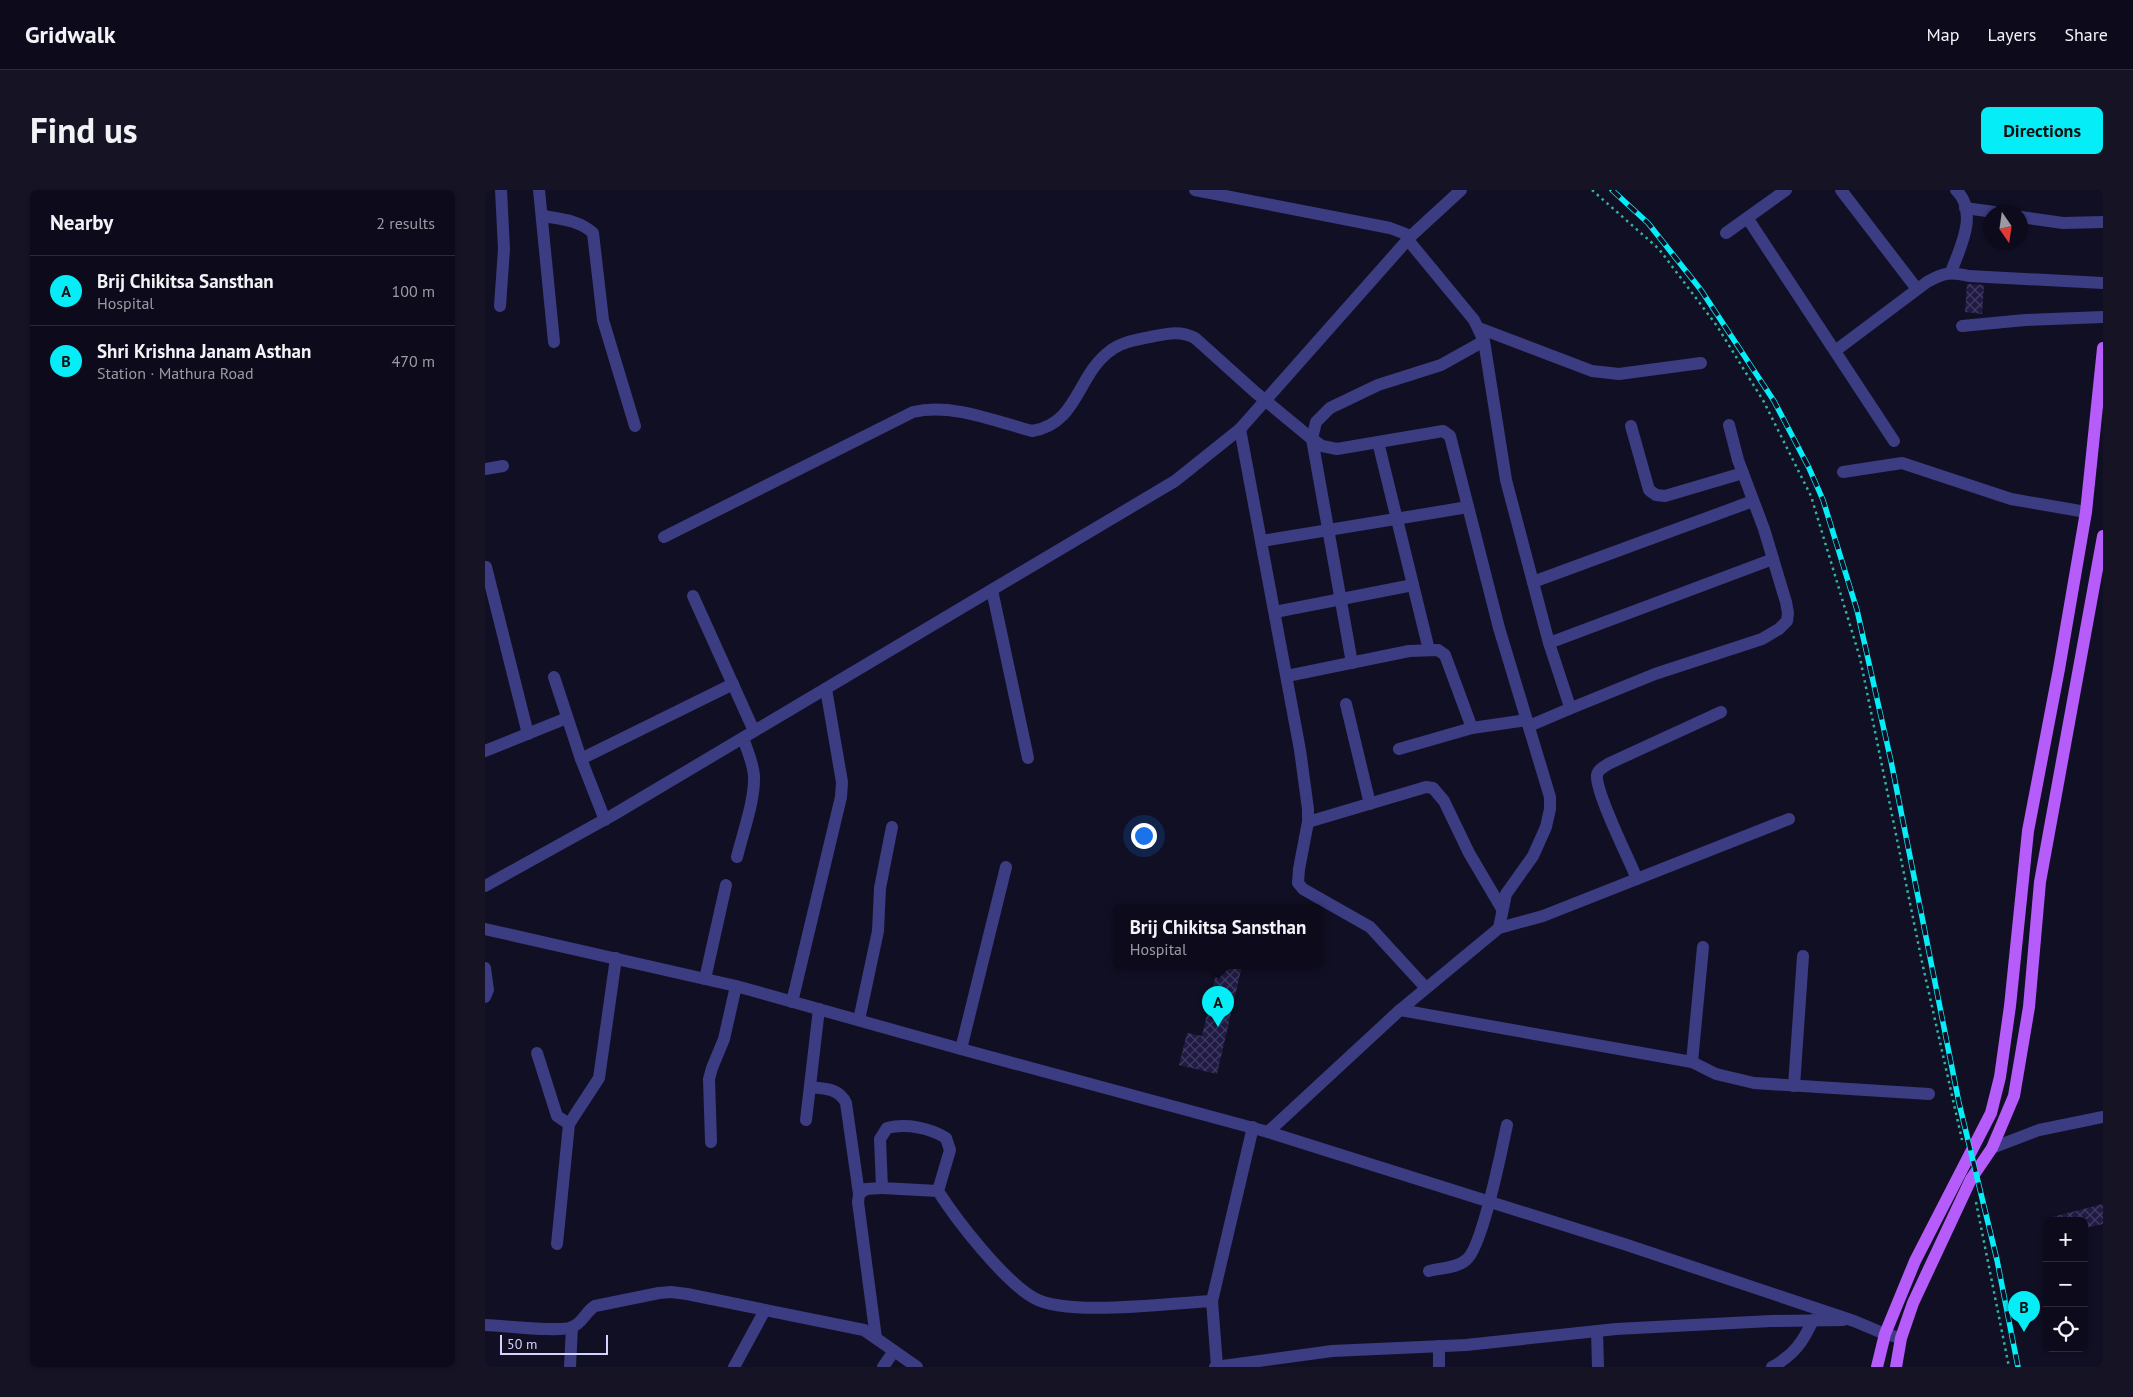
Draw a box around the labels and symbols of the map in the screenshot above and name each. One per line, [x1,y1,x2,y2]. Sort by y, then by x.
north arrow [1983,205,2028,250]
your location [1131,823,1157,849]
pin: A [1202,986,1234,1027]
pin: B [2008,1291,2040,1332]
scale bar [500,1332,607,1355]

